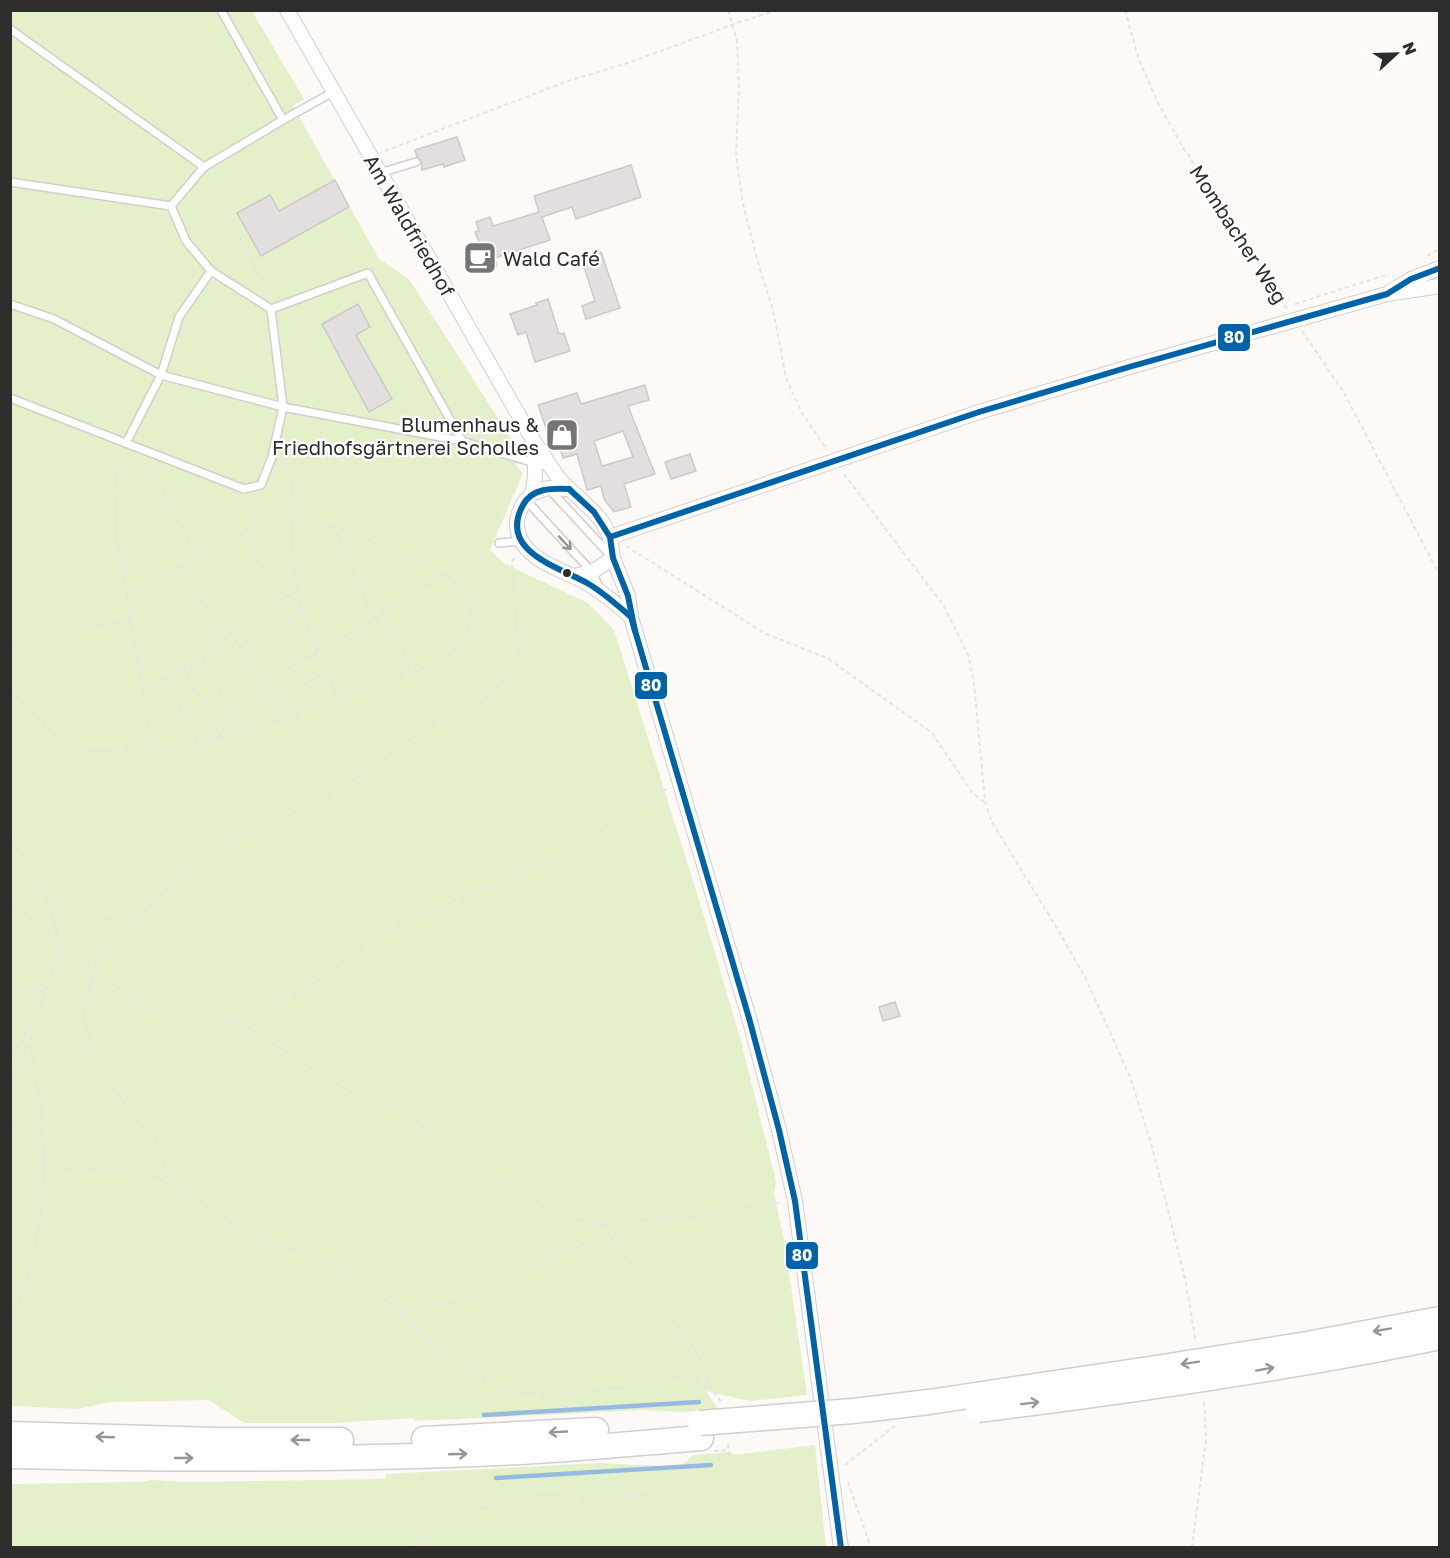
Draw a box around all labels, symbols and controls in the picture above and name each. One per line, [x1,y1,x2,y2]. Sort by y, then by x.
north arrow [1366,24,1426,84]
text: N [1398,39,1421,58]
street label: Am Waldfriedhof [360,150,460,300]
street label: Mombacher Weg [1185,160,1293,308]
cafe icon: Wald Café [462,240,498,276]
place label: Wald Café [503,246,600,270]
line badge: 80 [1217,323,1251,352]
text: 80 [1224,327,1244,347]
place label: Blumenhaus & Friedhofsgärtnerei Scholles [272,412,540,459]
shop icon: Blumenhaus & Friedhofsgärtnerei Scholles [544,417,580,453]
one-way arrow [558,536,572,551]
unlabelled marker [561,567,573,579]
line badge: 80 [634,671,668,700]
text: 80 [641,675,661,695]
line badge: 80 [785,1241,819,1270]
text: 80 [792,1245,812,1265]
one-way arrow [1373,1325,1392,1336]
one-way arrow [1180,1358,1200,1369]
one-way arrow [1255,1363,1274,1374]
one-way arrow [1020,1397,1040,1408]
one-way arrow [548,1427,568,1438]
one-way arrow [95,1432,115,1443]
one-way arrow [290,1434,310,1446]
one-way arrow [448,1448,468,1459]
one-way arrow [174,1452,194,1464]

